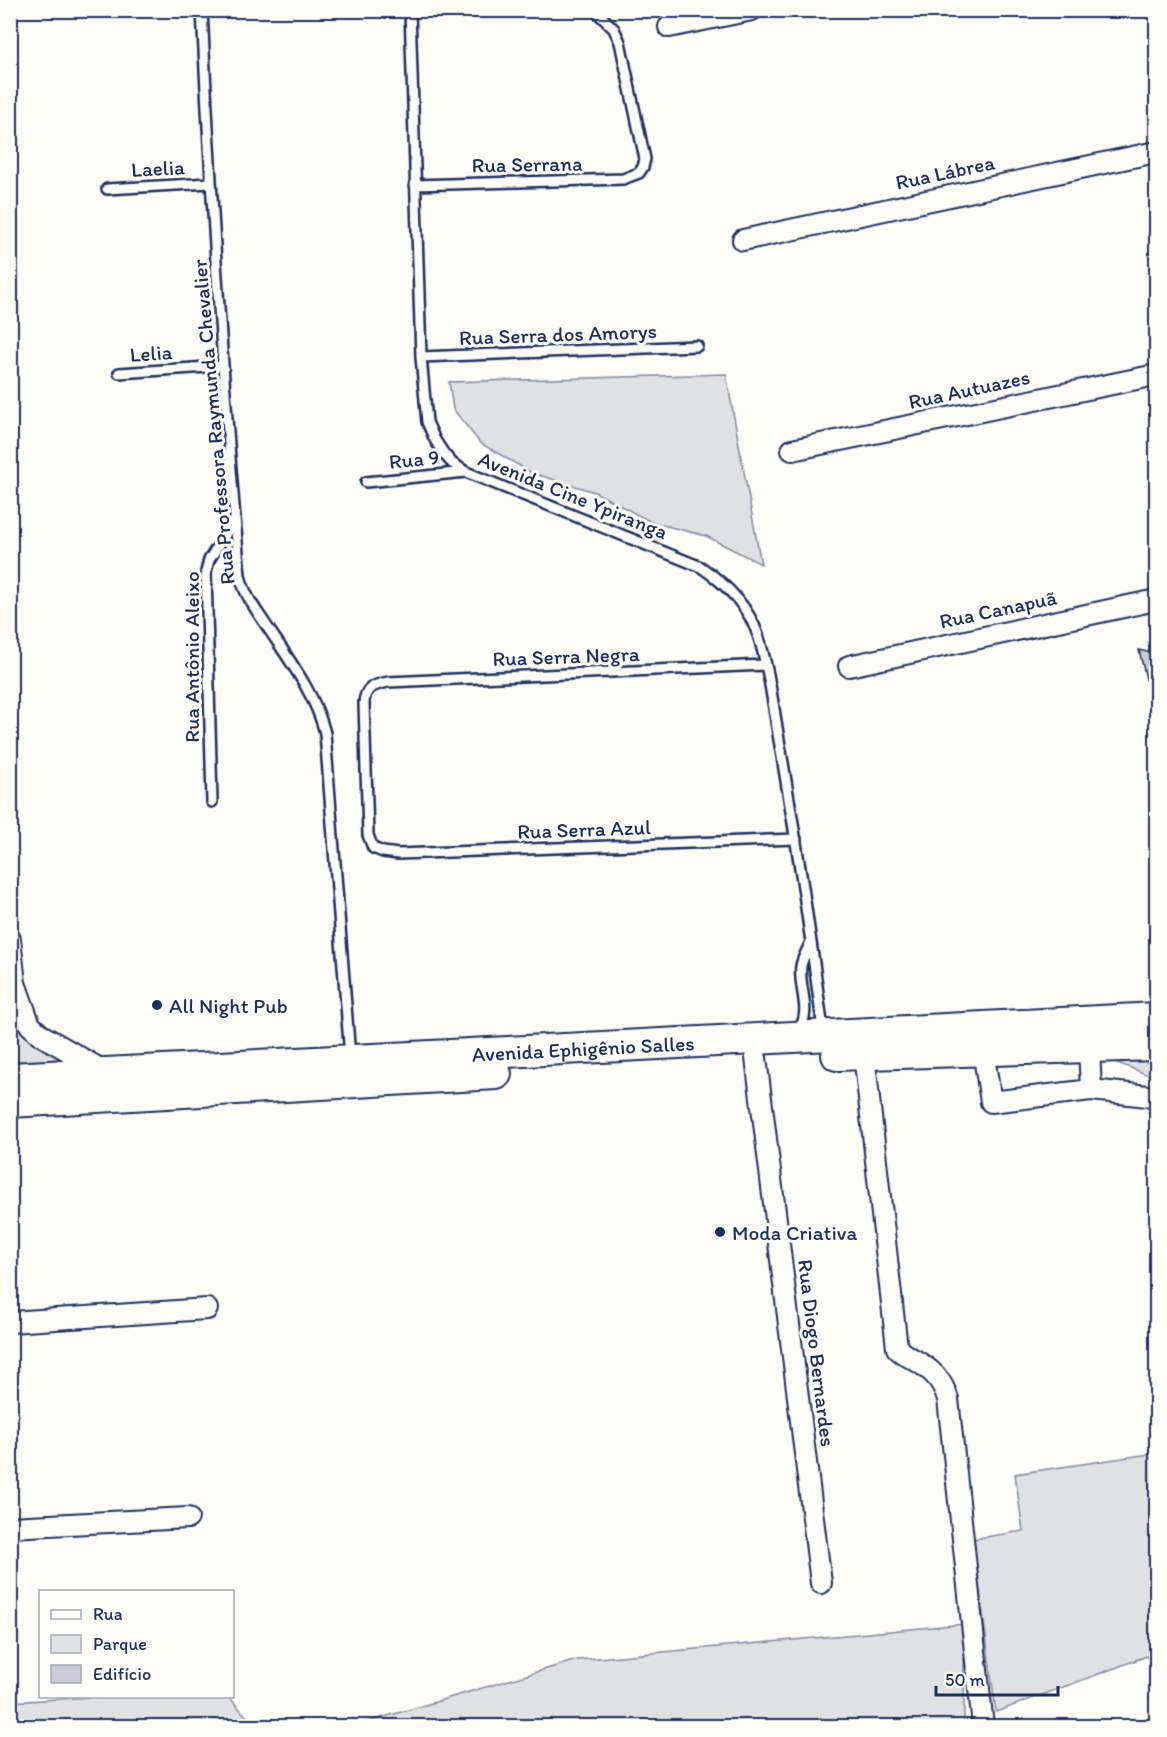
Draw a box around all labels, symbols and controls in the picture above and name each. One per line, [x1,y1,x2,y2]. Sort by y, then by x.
street label: Rua Lábrea [893,149,997,195]
street label: Rua Serrana [471,151,583,177]
street label: Laelia [131,154,186,182]
street label: Rua Professora Raymunda Chevalier [186,258,240,586]
street label: Rua Serra dos Amorys [459,318,657,350]
street label: Lelia [129,339,173,367]
street label: Rua Autuazes [906,364,1032,414]
street label: Rua 9 [388,444,440,474]
street label: Avenida Cine Ypiranga [475,446,671,544]
street label: Rua Antônio Aleixo [179,571,204,743]
street label: Rua Canapuã [937,584,1059,634]
street label: Rua Serra Negra [492,641,640,671]
street label: Rua Serra Azul [517,814,651,844]
place label: All Night Pub [169,993,288,1018]
marker: All Night Pub [150,998,164,1012]
street label: Avenida Ephigênio Salles [471,1030,695,1066]
place label: Moda Criativa [732,1220,858,1245]
marker: Moda Criativa [713,1225,727,1239]
street label: Rua Diogo Bernardes [793,1258,841,1448]
legend [39,1590,234,1698]
text: Rua [93,1603,123,1625]
text: Parque [93,1633,147,1655]
scale bar [936,1659,1058,1697]
text: Edifício [93,1663,151,1685]
text: 50 m [945,1669,985,1691]

